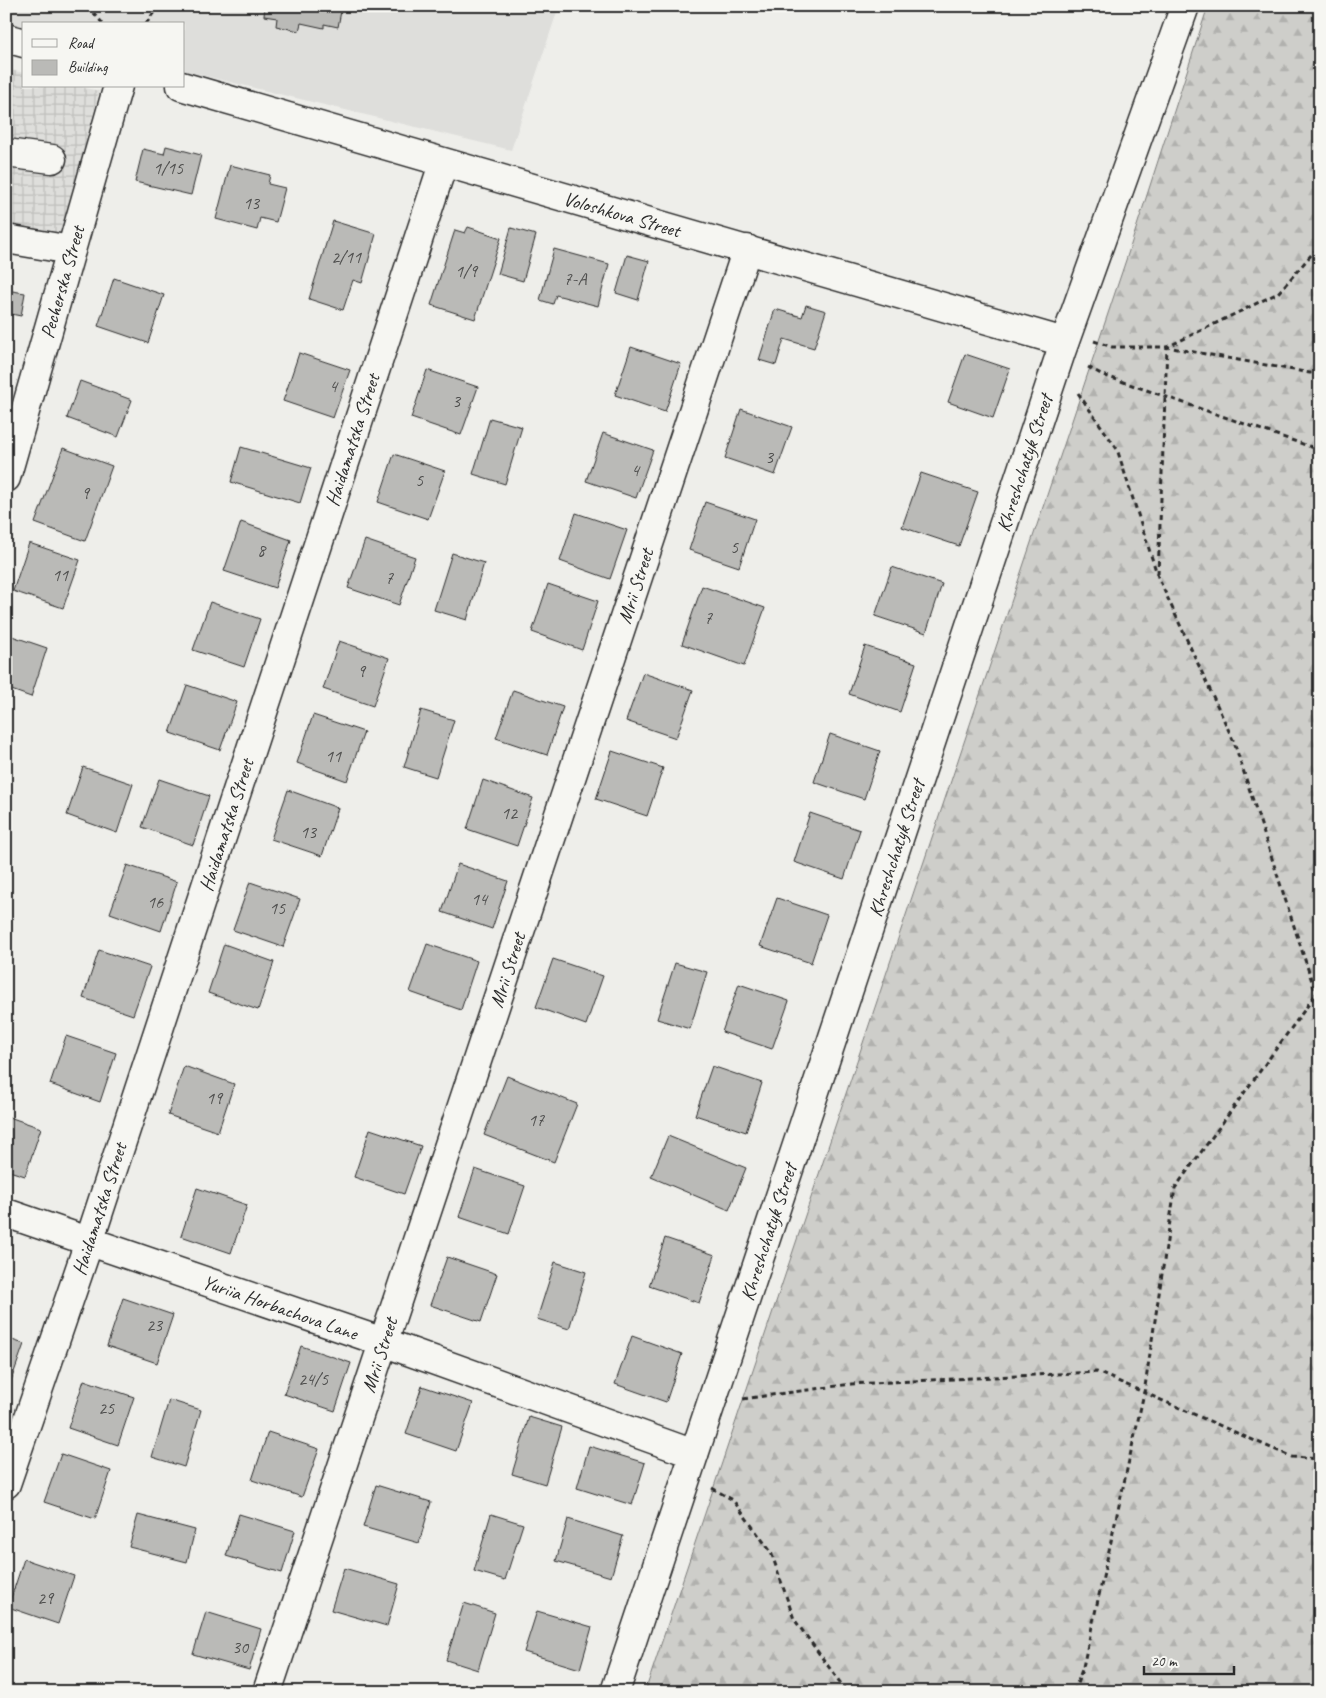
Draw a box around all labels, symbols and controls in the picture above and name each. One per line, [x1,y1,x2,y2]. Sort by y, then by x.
legend [22,22,185,88]
text: Road [68,34,95,53]
text: Building [68,58,108,77]
house number: 1/15 [153,157,184,179]
street label: Voloshkova Street [561,186,685,244]
house number: 13 [243,192,261,214]
street label: Pecherska Street [35,221,91,341]
house number: 2/11 [331,246,362,268]
house number: 1/9 [455,260,479,282]
house number: 7-А [563,268,587,290]
street label: Haidamatska Street [319,369,386,509]
house number: 4 [329,375,339,397]
street label: Khreshchatyk Street [991,388,1059,535]
house number: 3 [452,390,462,412]
house number: 3 [765,446,775,468]
house number: 4 [631,459,641,481]
house number: 5 [415,469,424,491]
house number: 9 [81,482,91,504]
house number: 5 [730,536,739,558]
house number: 8 [257,539,267,561]
street label: Mrii Street [612,543,660,627]
house number: 11 [52,564,69,586]
house number: 7 [385,567,394,589]
house number: 7 [704,607,713,629]
house number: 9 [357,660,367,682]
house number: 11 [325,745,342,767]
street label: Haidamatska Street [193,754,260,894]
street label: Khreshchatyk Street [863,773,931,920]
house number: 12 [501,802,519,824]
house number: 13 [300,821,318,843]
house number: 14 [471,888,489,910]
house number: 16 [147,891,164,913]
house number: 15 [269,897,286,919]
street label: Mrii Street [484,927,532,1011]
house number: 19 [206,1087,224,1109]
house number: 17 [528,1109,545,1131]
street label: Haidamatska Street [66,1138,133,1278]
street label: Khreshchatyk Street [735,1157,803,1304]
street label: Yuriia Horbachova Lane [199,1269,362,1346]
street label: Mrii Street [356,1312,404,1396]
house number: 23 [146,1314,164,1336]
house number: 24/5 [298,1368,329,1390]
house number: 25 [98,1397,115,1419]
house number: 29 [37,1587,55,1609]
house number: 30 [232,1636,250,1658]
scale bar [1144,1643,1234,1675]
text: 20 m [1151,1652,1178,1671]

